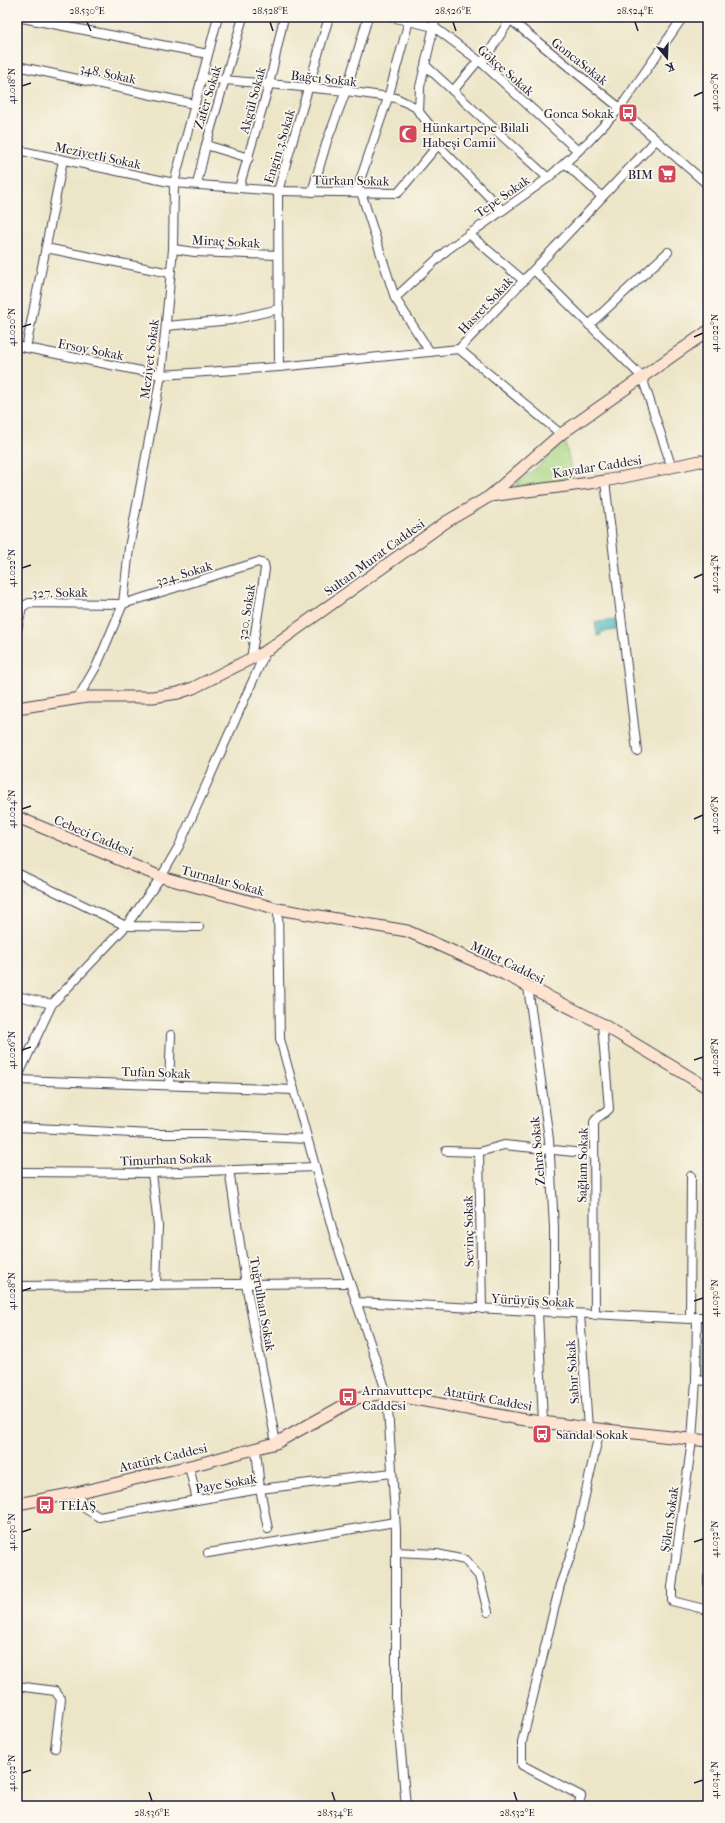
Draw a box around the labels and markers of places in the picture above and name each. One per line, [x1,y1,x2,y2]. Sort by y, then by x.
bus stop icon: Gonca Sokak [617,102,639,124]
place label: Gonca Sokak [544,106,614,121]
place label: Hünkartpepe Bilali Habeşi Camii [422,120,529,151]
mosque icon: Hünkartpepe Bilali Habeşi Camii [397,123,419,145]
supermarket icon: BIM [656,163,678,185]
place label: BIM [628,167,653,182]
place label: Arnavuttepe Caddesi [361,1383,433,1413]
bus stop icon: Arnavuttepe Caddesi [337,1386,359,1408]
bus stop icon: Sandal Sokak [531,1423,553,1445]
place label: Sandal Sokak [556,1427,629,1442]
bus stop icon: TEİAŞ [34,1494,56,1516]
place label: TEİAŞ [59,1498,96,1513]

